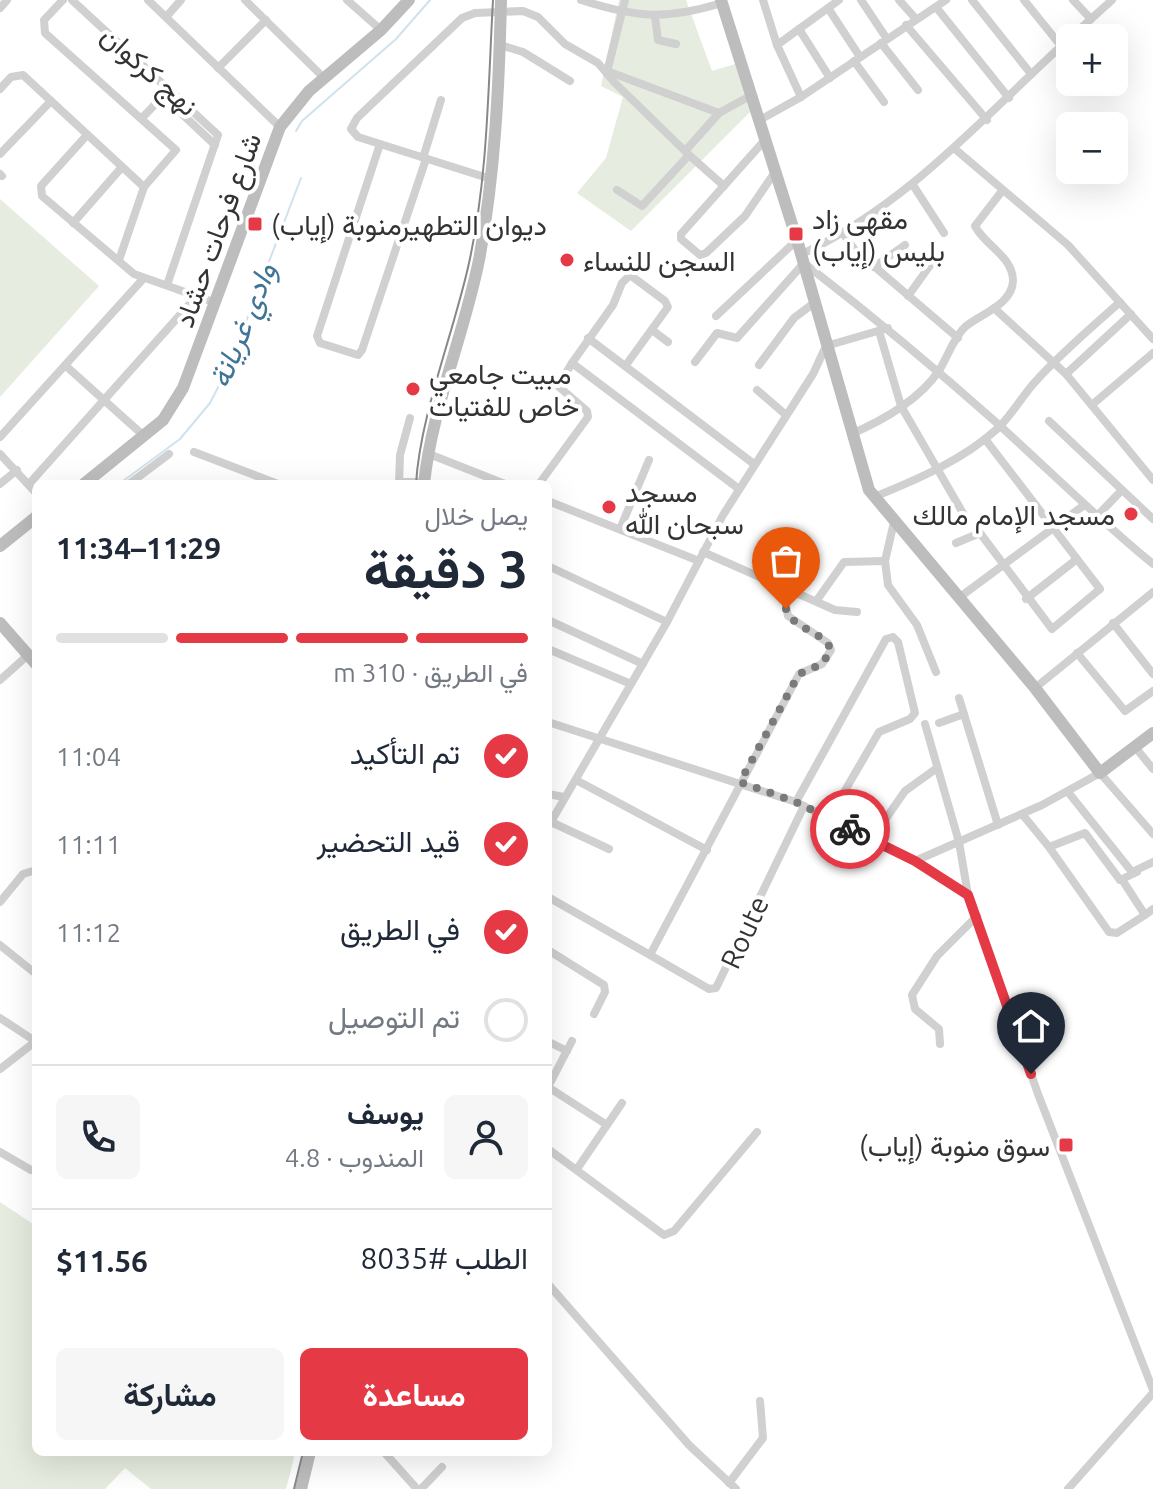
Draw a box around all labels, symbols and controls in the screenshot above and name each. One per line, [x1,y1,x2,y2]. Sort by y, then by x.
street label: نهج كركوان [92,19,204,125]
map controls [1056,24,1128,184]
button: + [1056,24,1128,96]
button: − [1056,112,1128,184]
street label: شارع فرحات حشاد [168,129,270,333]
place label: مقهى زاد بليس (إياب) [812,203,945,270]
place label: ديوان التطهيرمنوبة (إياب) [271,209,547,244]
marker: ديوان التطهيرمنوبة (إياب) [246,215,264,233]
marker: مقهى زاد بليس (إياب) [787,225,805,243]
place label: السجن للنساء [583,245,736,278]
marker: السجن للنساء [558,251,576,269]
water label: وادي غريانة [202,258,290,395]
place label: مبيت جامعي خاص للفتيات [429,358,579,423]
marker: مبيت جامعي خاص للفتيات [404,380,422,398]
place label: مسجد سبحان الله [625,476,744,541]
marker: مسجد سبحان الله [600,498,618,516]
place label: مسجد الإمام مالك [913,499,1115,534]
text: يصل خلال [424,501,528,530]
marker: مسجد الإمام مالك [1122,505,1140,523]
pin [752,527,820,609]
text: 11:29–11:34 [56,531,221,565]
icon: bag [764,539,808,583]
text: 3 دقيقة [364,540,528,598]
text: في الطريق · 310 m [333,658,528,687]
icon: check [484,734,528,778]
text: تم التأكيد [350,736,460,770]
text: 11:04 [56,742,121,771]
courier [810,789,890,869]
icon: bike [828,807,872,851]
icon: check [484,822,528,866]
text: قيد التحضير [316,824,460,858]
text: 11:11 [56,830,121,859]
street label: Route [714,891,774,973]
icon: check [484,910,528,954]
text: في الطريق [340,912,460,946]
text: 11:12 [56,918,121,947]
pin [997,992,1065,1074]
text: تم التوصيل [328,1000,460,1034]
icon: home [1009,1004,1053,1048]
button: phone [56,1095,140,1179]
button: person [444,1095,528,1179]
text: يوسف [347,1096,424,1130]
place label: سوق منوبة (إياب) [859,1130,1050,1165]
marker: سوق منوبة (إياب) [1057,1136,1075,1154]
text: المندوب · 4.8 [285,1143,424,1172]
text: الطلب #8035 [360,1241,528,1275]
text: $11.56 [56,1244,148,1278]
button: مشاركة [56,1348,284,1440]
button: مساعدة [300,1348,528,1440]

